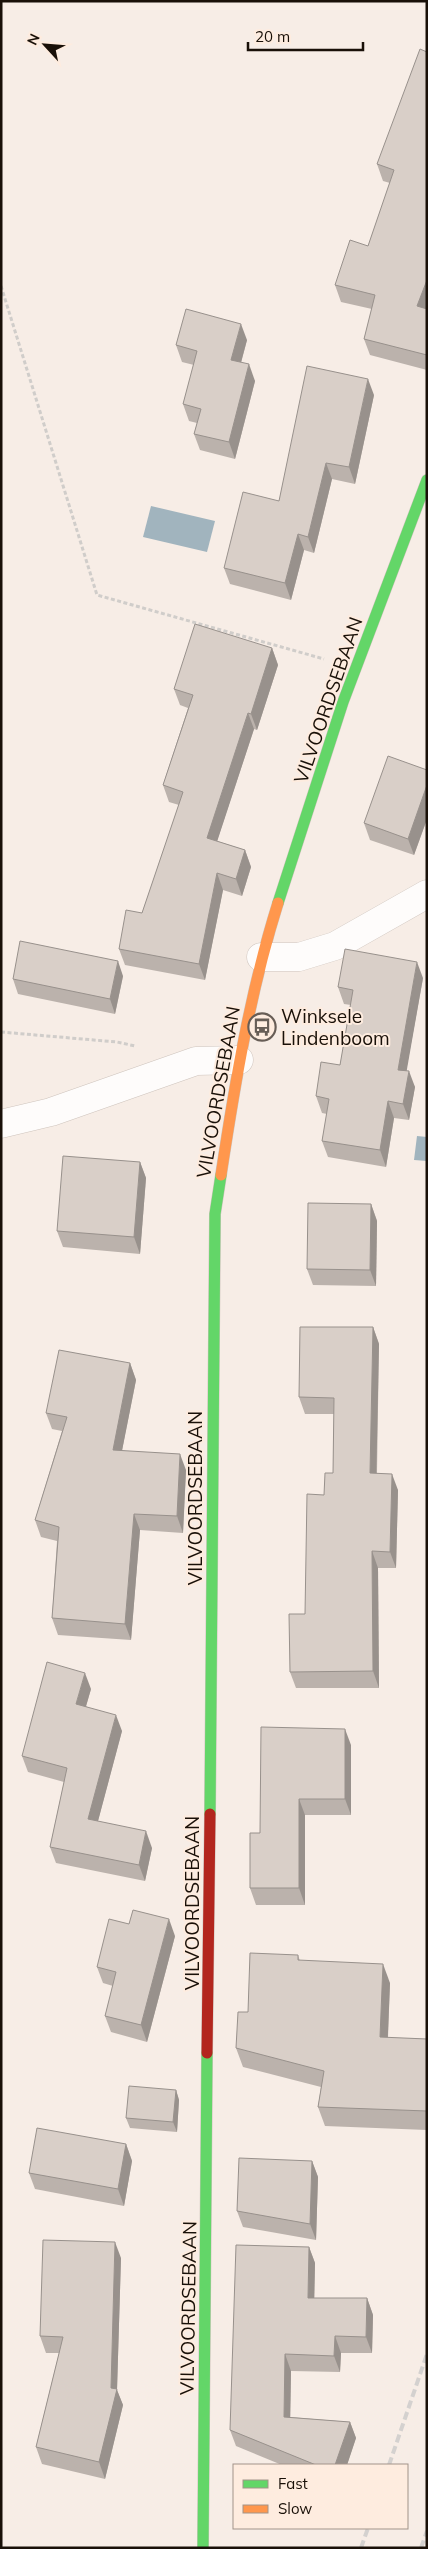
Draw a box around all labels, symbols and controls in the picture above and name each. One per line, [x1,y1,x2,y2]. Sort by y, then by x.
north arrow [20,20,70,70]
scale bar [248,20,363,52]
text: 20 m [255,27,290,46]
text: N [23,31,44,48]
street label: VILVOORDSEBAAN [288,614,368,786]
street label: VILVOORDSEBAAN [191,1004,245,1180]
place label: Winksele Lindenboom [281,1004,390,1050]
bus stop icon: Winksele Lindenboom [247,1012,277,1042]
street label: VILVOORDSEBAAN [183,1411,207,1585]
street label: VILVOORDSEBAAN [180,1816,204,1990]
street label: VILVOORDSEBAAN [174,2221,202,2395]
legend [233,2464,408,2529]
text: Fast [278,2474,308,2493]
text: Slow [278,2499,312,2518]

